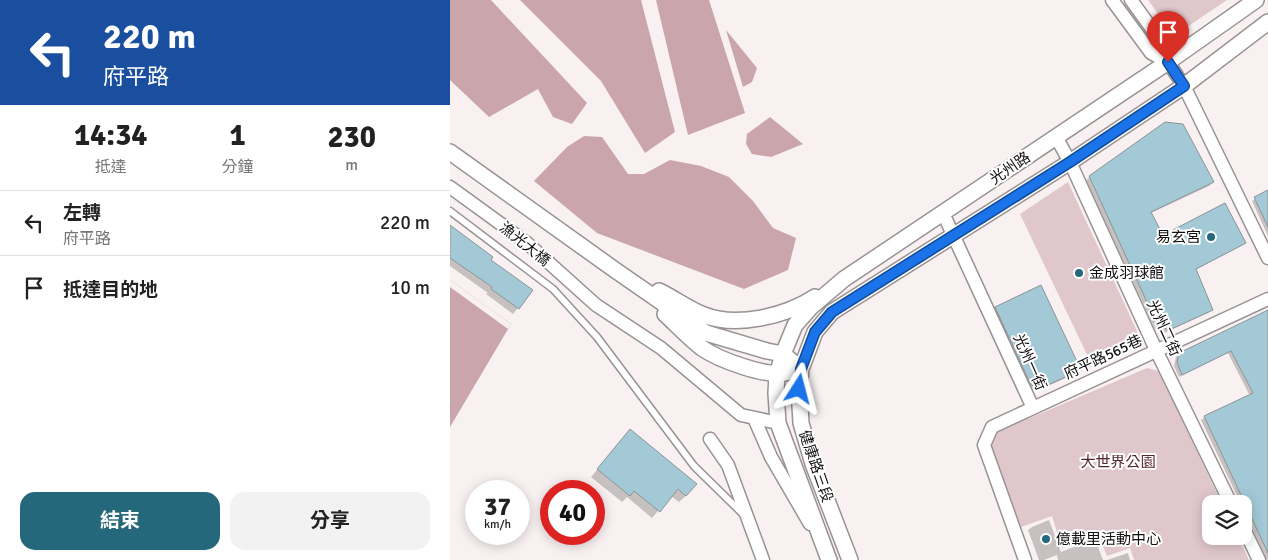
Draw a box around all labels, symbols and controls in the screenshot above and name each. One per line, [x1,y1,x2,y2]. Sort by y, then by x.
pin [1147,11,1189,62]
text: 220 m [103,15,196,58]
icon: arrive [1154,18,1182,46]
icon: left [20,20,85,85]
text: 府平路 [103,63,169,90]
text: 14:34 [74,117,148,154]
text: 1 [229,117,246,154]
text: 230 [327,119,376,156]
street label: 光州路 [986,148,1034,188]
text: m [345,155,358,175]
text: 抵達 [95,157,127,177]
text: 分鐘 [221,157,254,177]
text: 左轉 [63,201,101,225]
icon: left [20,209,48,237]
text: 220 m [380,211,430,235]
street label: 漁光大橋 [496,218,554,270]
place label: 易玄宮 [1156,228,1201,246]
text: 府平路 [63,229,111,249]
marker: 易玄宮 [1205,231,1217,243]
place label: 金成羽球館 [1089,264,1164,282]
marker: 金成羽球館 [1073,267,1085,279]
icon: arrive [20,274,48,302]
text: 10 m [390,276,430,300]
text: 抵達目的地 [63,278,158,302]
street label: 光州二街 [1143,297,1185,359]
street label: 光州一街 [1010,331,1050,393]
street label: 府平路565巷 [1061,331,1145,383]
position arrow [772,362,824,414]
street label: 健康路三段 [795,428,837,504]
park label: 大世界公園 [1080,453,1156,471]
speed limit sign: 40 [540,480,605,545]
text: 37 [484,491,511,522]
button: 結束 [20,492,220,550]
button: 分享 [230,492,430,550]
map controls [1202,495,1252,545]
button: layers [1202,495,1252,545]
text: km/h [484,517,511,532]
place label: 億載里活動中心 [1056,530,1161,548]
marker: 億載里活動中心 [1040,533,1052,545]

